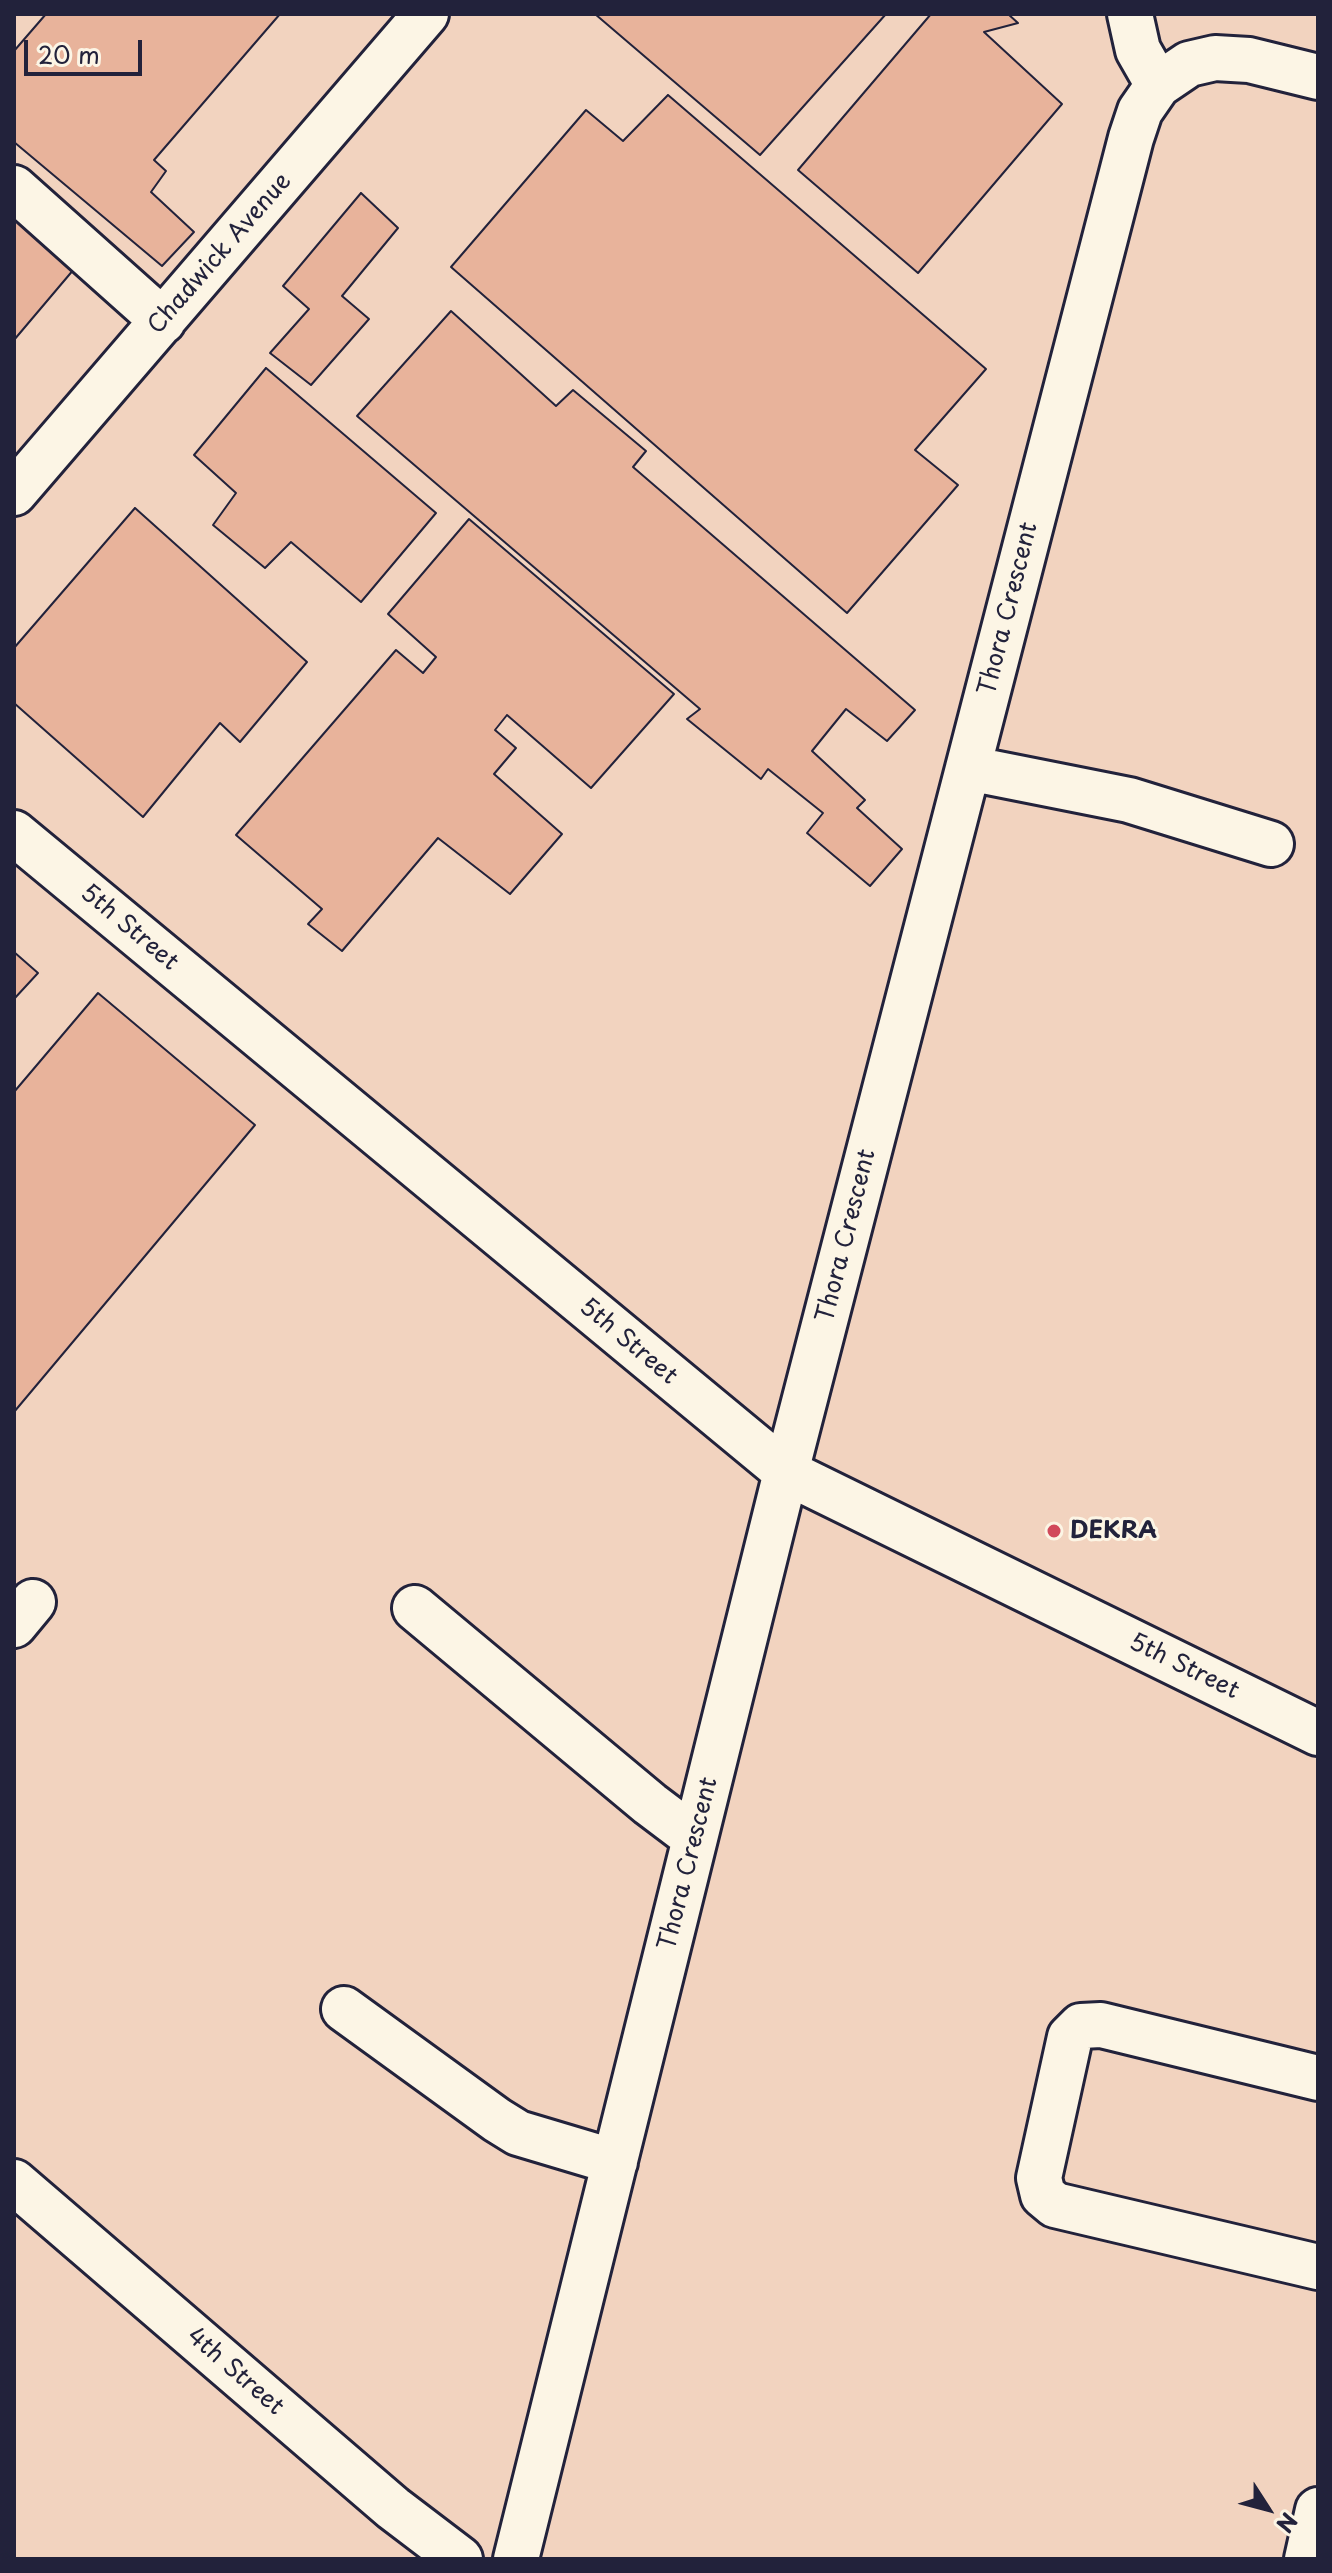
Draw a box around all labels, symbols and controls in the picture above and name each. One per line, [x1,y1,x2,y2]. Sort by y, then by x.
scale bar [28,24,146,74]
text: 20 m [38,36,100,72]
street label: Chadwick Avenue [142,168,298,340]
street label: Thora Crescent [974,519,1044,699]
street label: 5th Street [74,879,184,977]
street label: Thora Crescent [812,1146,882,1326]
street label: 5th Street [573,1293,683,1391]
place label: DEKRA [1070,1517,1157,1545]
marker: DEKRA [1045,1522,1063,1540]
street label: 5th Street [1124,1628,1244,1706]
street label: Thora Crescent [654,1774,724,1954]
street label: 4th Street [181,2322,289,2422]
north arrow [1228,2469,1308,2549]
text: N [1269,2507,1306,2540]

